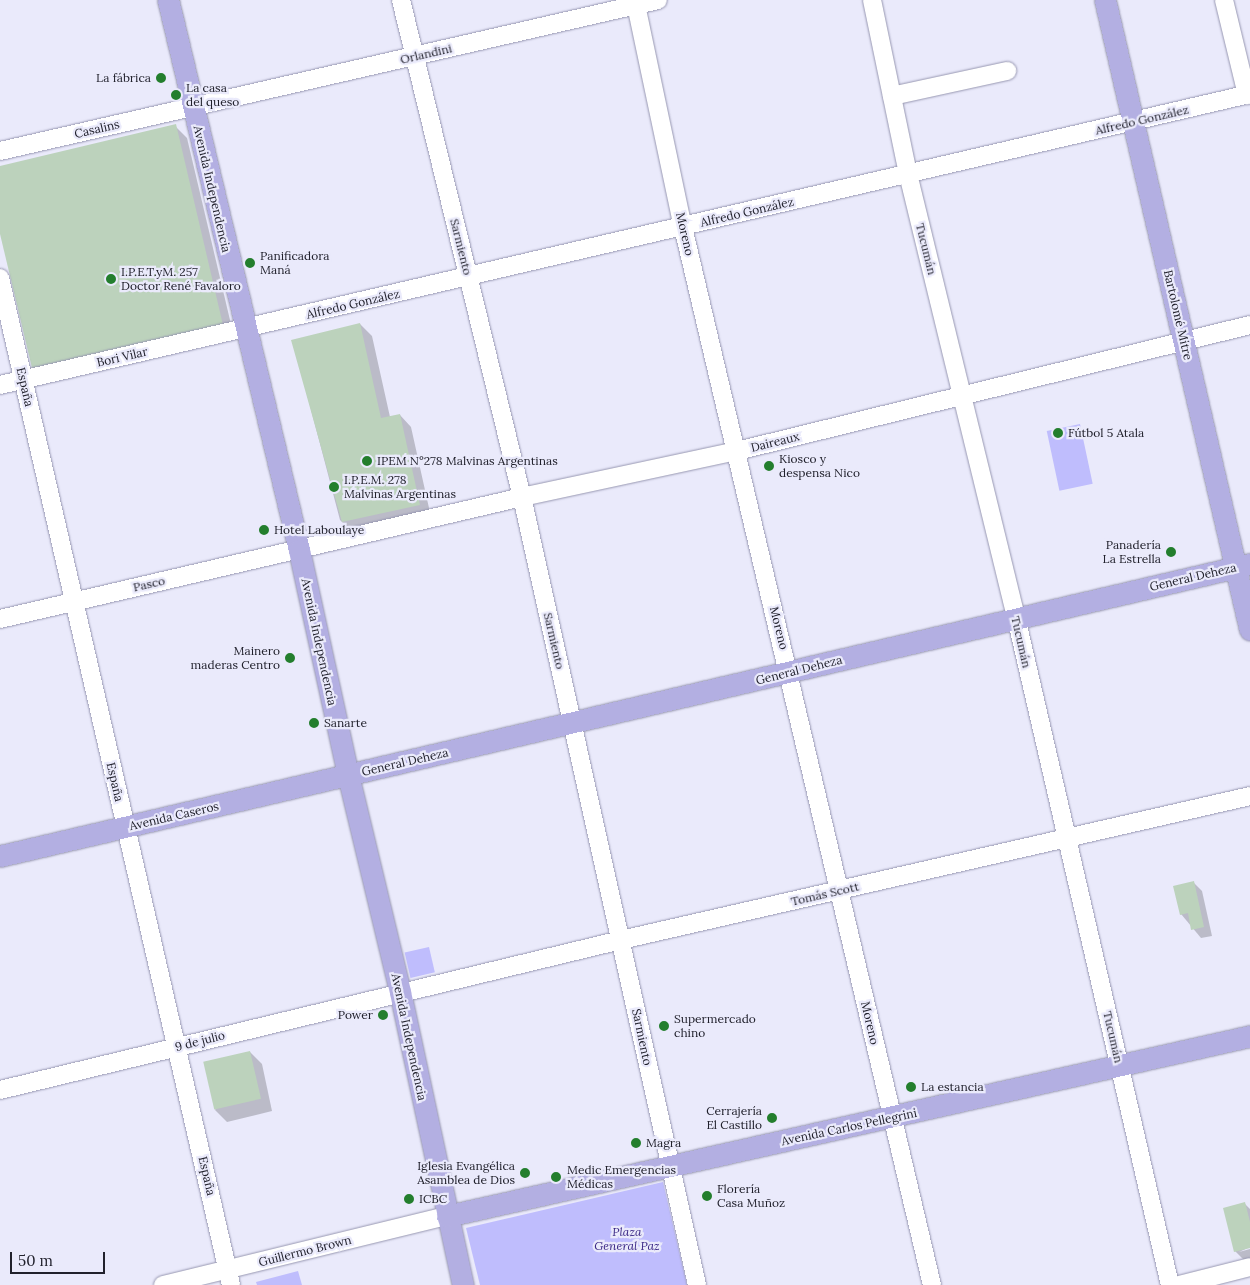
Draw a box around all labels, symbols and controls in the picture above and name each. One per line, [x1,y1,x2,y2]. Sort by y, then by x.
street label: Orlandini [399,41,453,67]
place label: La fábrica [96,71,151,85]
marker: La fábrica [155,72,167,84]
place label: La casa del queso [186,81,239,109]
marker: La casa del queso [170,89,182,101]
street label: Alfredo González [1094,102,1190,138]
street label: Casalins [73,117,121,141]
street label: Avenida Independencia [190,124,234,254]
street label: Alfredo González [699,194,795,230]
street label: Moreno [673,211,697,257]
street label: Sarmiento [447,217,475,277]
street label: Tucumán [913,222,939,276]
place label: Panificadora Maná [260,249,330,277]
marker: Panificadora Maná [244,257,256,269]
place label: I.P.E.T.yM. 257 Doctor René Favaloro [121,265,241,293]
street label: Bartolomé Mitre [1161,269,1195,361]
marker: I.P.E.T.yM. 257 Doctor René Favaloro [105,273,117,285]
street label: Alfredo González [305,286,401,322]
street label: Bori Vilar [95,344,149,370]
street label: España [14,366,36,408]
place label: Fútbol 5 Atala [1068,426,1144,440]
marker: Fútbol 5 Atala [1052,427,1064,439]
street label: Daireaux [749,429,801,455]
place label: Kiosco y despensa Nico [779,452,860,480]
place label: IPEM N°278 Malvinas Argentinas [377,454,558,468]
marker: IPEM N°278 Malvinas Argentinas [361,455,373,467]
marker: Kiosco y despensa Nico [763,460,775,472]
place label: I.P.E.M. 278 Malvinas Argentinas [344,473,456,501]
marker: I.P.E.M. 278 Malvinas Argentinas [328,481,340,493]
place label: Hotel Laboulaye [274,523,364,537]
marker: Hotel Laboulaye [258,524,270,536]
place label: Panadería La Estrella [1102,538,1161,566]
marker: Panadería La Estrella [1165,546,1177,558]
street label: General Deheza [1148,560,1238,594]
street label: Pasco [132,573,166,595]
street label: Avenida Independencia [298,577,340,707]
street label: Moreno [767,605,791,651]
street label: Sarmiento [541,611,567,671]
street label: Tucumán [1008,615,1034,669]
place label: Mainero maderas Centro [191,644,280,672]
marker: Mainero maderas Centro [284,652,296,664]
street label: General Deheza [754,652,844,688]
place label: Sanarte [324,716,367,730]
marker: Sanarte [308,717,320,729]
street label: General Deheza [360,745,450,779]
street label: España [104,761,126,803]
street label: Avenida Caseros [128,799,220,833]
street label: Tomás Scott [790,879,860,909]
street label: Avenida Independencia [388,972,430,1102]
street label: Moreno [858,1000,882,1046]
street label: Sarmiento [629,1007,655,1067]
place label: Power [338,1008,373,1022]
marker: Power [377,1009,389,1021]
street label: Tucumán [1100,1010,1126,1064]
place label: Supermercado chino [674,1012,756,1040]
marker: Supermercado chino [658,1020,670,1032]
street label: 9 de julio [174,1028,226,1054]
place label: La estancia [921,1080,984,1094]
marker: La estancia [905,1081,917,1093]
place label: Cerrajería El Castillo [706,1104,762,1132]
street label: Avenida Carlos Pellegrini [780,1106,918,1148]
marker: Cerrajería El Castillo [766,1112,778,1124]
place label: Magra [646,1136,681,1150]
marker: Magra [630,1137,642,1149]
street label: España [196,1155,218,1197]
place label: Iglesia Evangélica Asamblea de Dios [417,1159,515,1187]
place label: Medic Emergencias Médicas [567,1163,676,1191]
marker: Iglesia Evangélica Asamblea de Dios [519,1167,531,1179]
marker: Medic Emergencias Médicas [549,1170,563,1184]
place label: Florería Casa Muñoz [717,1182,785,1210]
marker: Florería Casa Muñoz [701,1190,713,1202]
place label: ICBC [419,1192,447,1206]
marker: ICBC [403,1193,415,1205]
park label: Plaza General Paz [594,1225,660,1253]
street label: Guillermo Brown [257,1233,353,1269]
scale bar [12,1242,108,1274]
text: 50 m [18,1251,53,1270]

